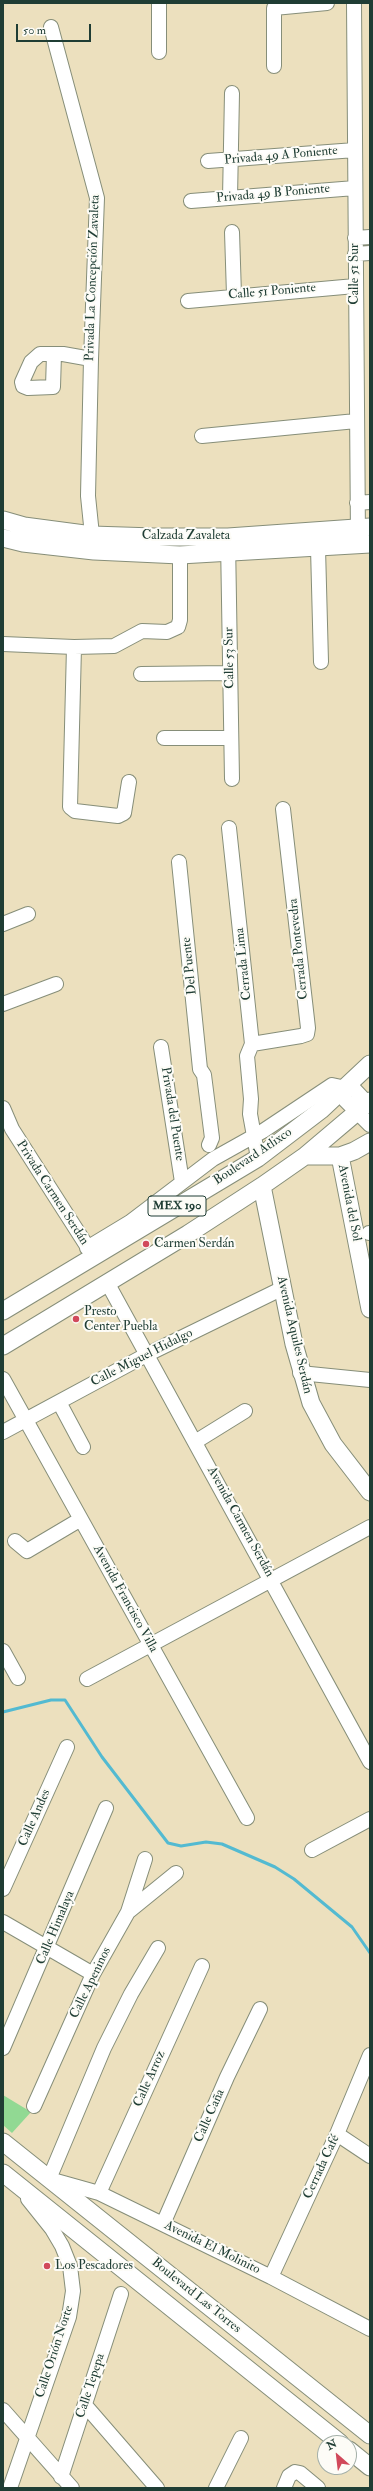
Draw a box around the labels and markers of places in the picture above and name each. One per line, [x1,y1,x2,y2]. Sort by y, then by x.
place label: Carmen Serdán [154,1236,234,1252]
marker: Carmen Serdán [141,1239,151,1249]
place label: Presto Center Puebla [84,1304,158,1335]
marker: Presto Center Puebla [71,1314,81,1324]
place label: Los Pescadores [55,2258,133,2274]
marker: Los Pescadores [42,2261,52,2271]

